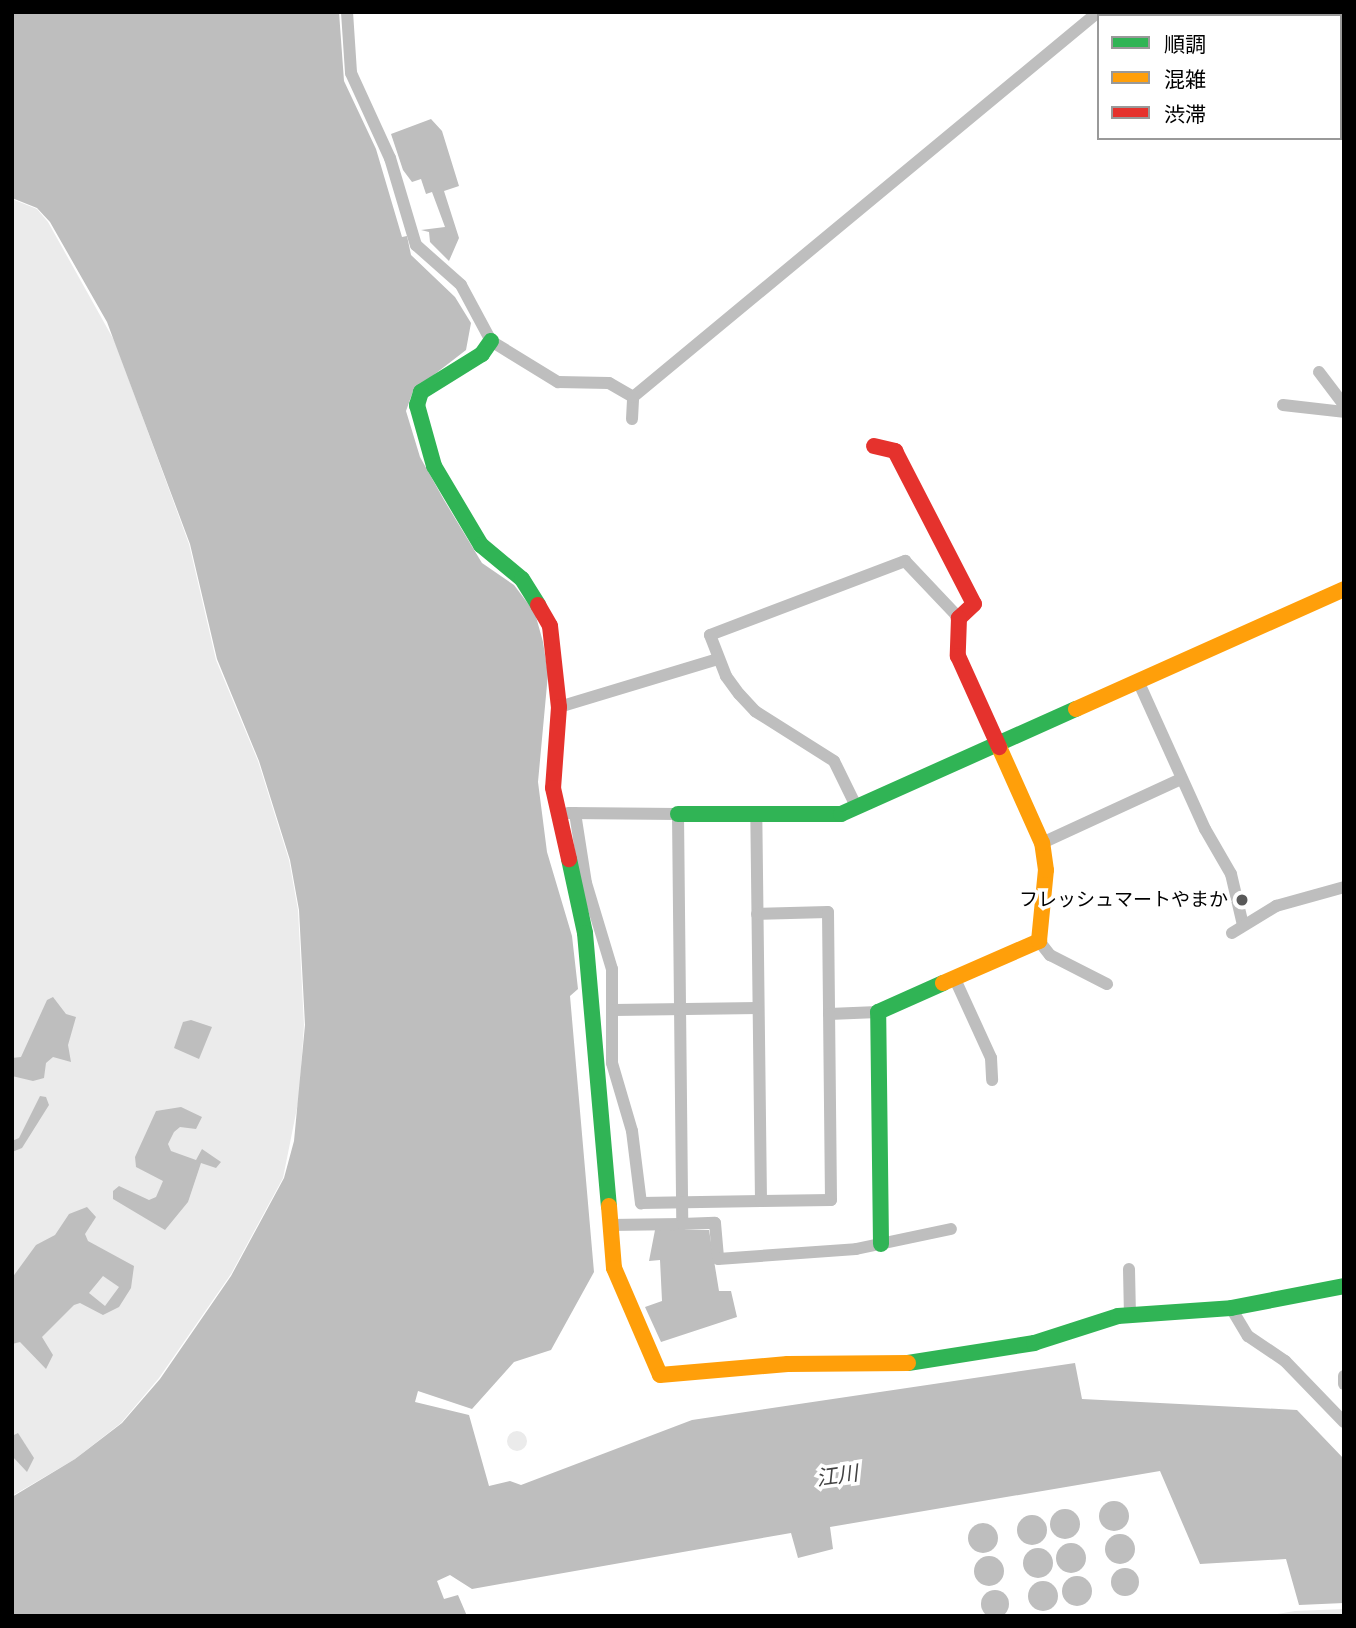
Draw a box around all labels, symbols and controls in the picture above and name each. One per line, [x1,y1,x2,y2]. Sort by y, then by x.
legend [1097,14,1342,140]
text: 順調 [1164,32,1206,56]
text: 混雑 [1164,67,1206,91]
text: 渋滞 [1164,102,1206,126]
place label: フレッシュマートやまか [1019,889,1228,911]
marker: フレッシュマートやまか [1234,892,1250,908]
water label: 江川 [814,1460,860,1490]

